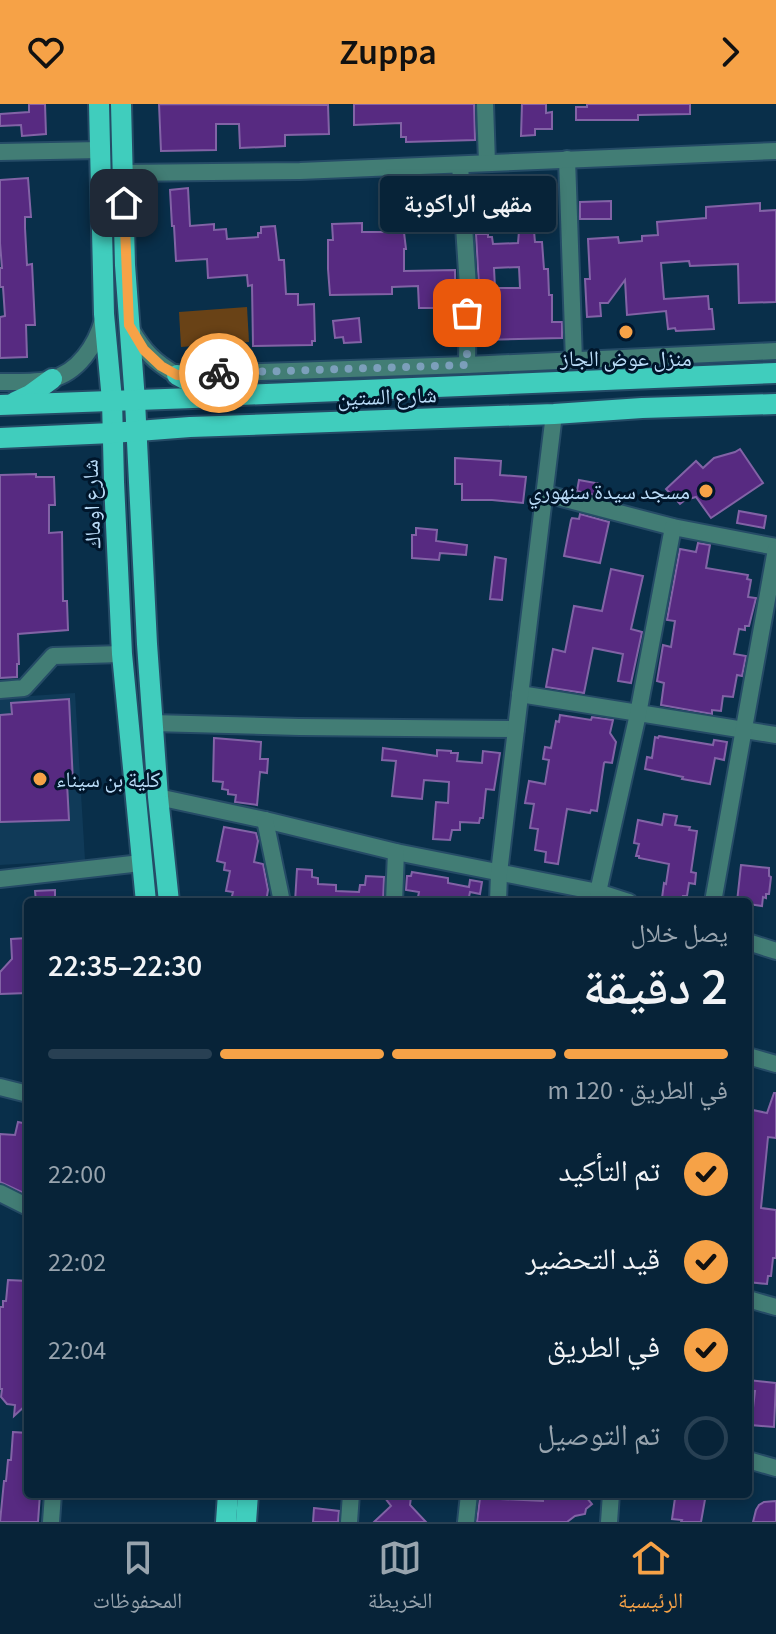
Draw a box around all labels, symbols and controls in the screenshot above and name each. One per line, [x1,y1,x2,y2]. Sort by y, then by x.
text: Zuppa [339,27,437,78]
icon: heart [24,30,68,74]
icon: forward [708,30,752,74]
pin [90,169,158,237]
callout: مقهى الراكوبة [379,177,555,233]
icon: home [102,181,146,225]
text: مقهى الراكوبة [404,185,532,222]
pin [433,279,501,347]
icon: bag [445,291,489,335]
marker: منزل عوض الجاز [617,323,635,341]
courier [179,333,259,413]
place label: منزل عوض الجاز [559,343,692,375]
icon: bike [197,351,241,395]
street label: شارع الستين [337,379,437,415]
street label: شارع اوماك [74,459,110,549]
place label: مسجد سيدة سنهوري [528,476,690,509]
marker: مسجد سيدة سنهوري [697,482,715,500]
place label: كلية بن سيناء [56,764,160,796]
marker: كلية بن سيناء [31,770,49,788]
text: يصل خلال [630,915,728,952]
text: 22:30–22:35 [48,945,202,988]
text: 2 دقيقة [583,951,728,1025]
text: في الطريق · 120 m [547,1072,728,1109]
text: تم التأكيد [559,1150,660,1193]
icon: check [684,1152,728,1196]
text: 22:00 [48,1156,106,1193]
text: قيد التحضير [526,1238,660,1281]
icon: check [684,1240,728,1284]
text: 22:02 [48,1244,106,1281]
text: في الطريق [547,1326,660,1369]
icon: check [684,1328,728,1372]
text: 22:04 [48,1332,106,1369]
text: تم التوصيل [537,1414,660,1457]
tab: المحفوظات [93,1536,182,1622]
tab: الخريطة [368,1536,433,1622]
tab: الرئيسية [618,1536,683,1622]

